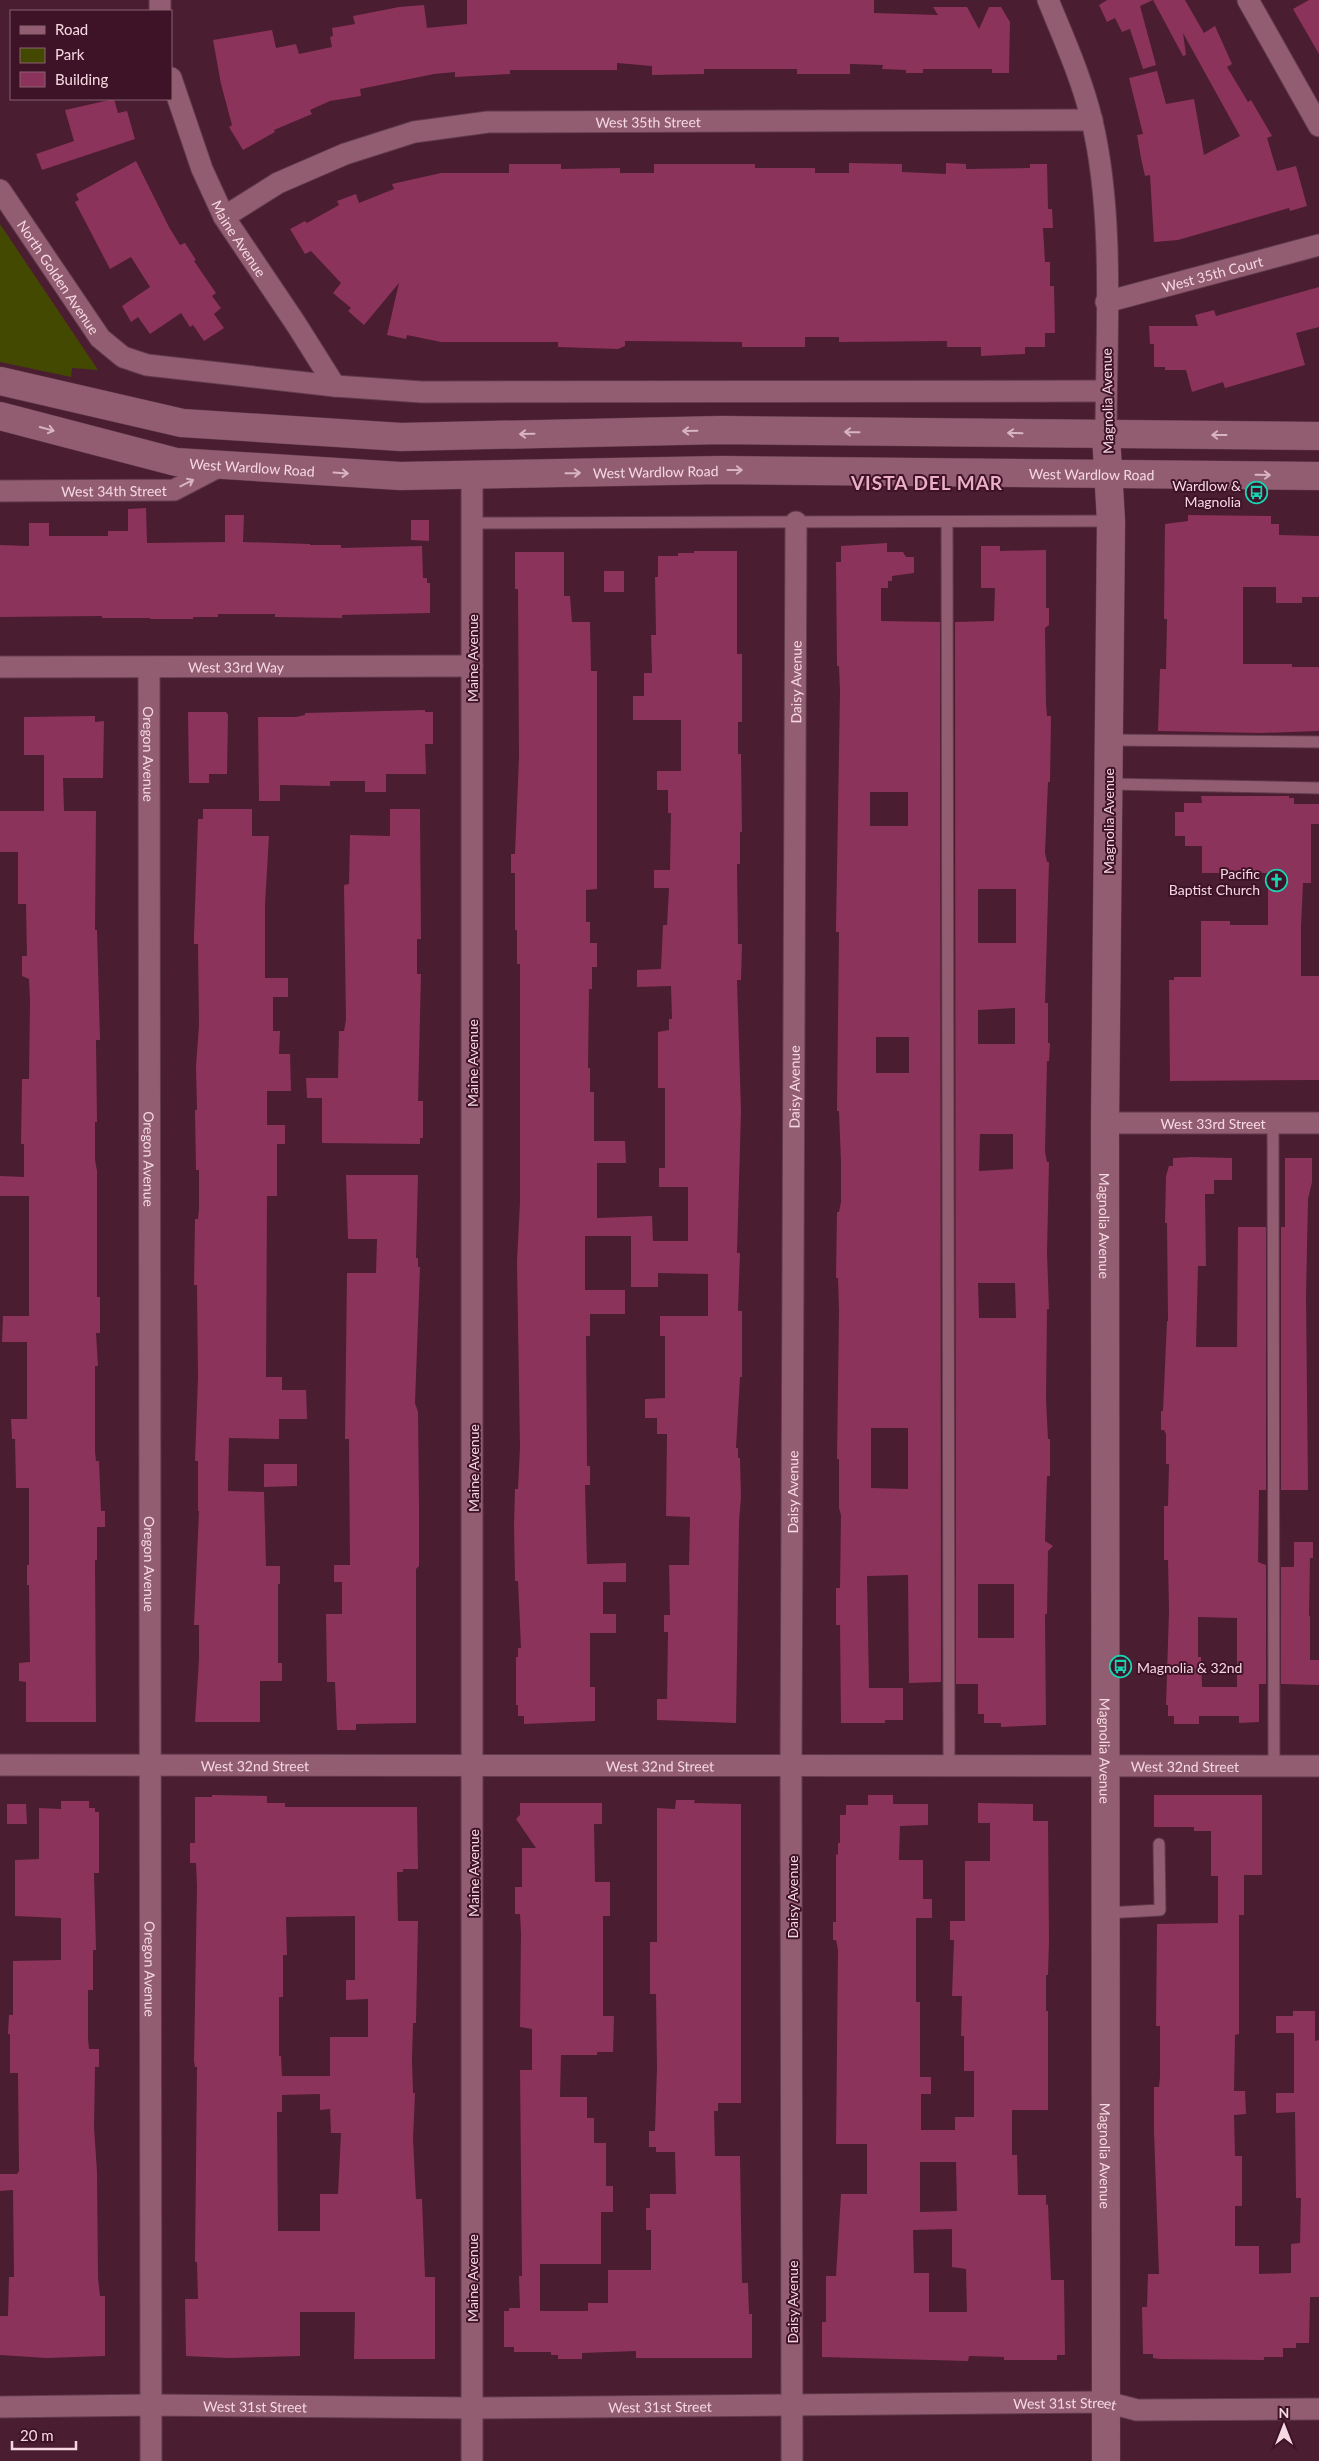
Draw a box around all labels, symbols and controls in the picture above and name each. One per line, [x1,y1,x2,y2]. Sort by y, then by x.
legend [10,10,172,100]
text: Road [55,20,88,38]
text: Park [55,45,85,63]
text: Building [55,70,108,88]
street label: West 35th Street [595,113,701,130]
street label: Maine Avenue [209,197,270,280]
street label: North Golden Avenue [14,217,103,337]
street label: West 35th Court [1160,252,1265,295]
street label: Magnolia Avenue [1098,348,1116,454]
one-way arrow [39,424,55,434]
one-way arrow [682,426,698,436]
one-way arrow [844,427,860,436]
one-way arrow [519,429,536,439]
one-way arrow [1007,429,1023,438]
one-way arrow [1212,430,1228,440]
street label: West Wardlow Road [189,454,315,479]
street label: West Wardlow Road [593,462,719,481]
one-way arrow [727,465,743,475]
street label: West Wardlow Road [1029,465,1154,483]
one-way arrow [333,468,349,477]
one-way arrow [564,468,581,478]
one-way arrow [1254,470,1271,480]
district label: VISTA DEL MAR [850,471,1003,494]
place label: Wardlow & Magnolia [1172,477,1241,510]
one-way arrow [179,478,194,487]
bus stop icon: Wardlow & Magnolia [1245,481,1269,505]
street label: West 34th Street [61,482,167,499]
street label: Maine Avenue [464,614,481,702]
street label: Daisy Avenue [787,640,804,724]
street label: West 33rd Way [188,658,285,675]
street label: Oregon Avenue [141,706,158,802]
street label: Magnolia Avenue [1100,768,1117,874]
place label: Pacific Baptist Church [1169,865,1260,898]
church icon: Pacific Baptist Church [1264,869,1288,893]
street label: Maine Avenue [464,1019,481,1107]
street label: Daisy Avenue [785,1045,802,1129]
street label: Oregon Avenue [141,1111,158,1207]
street label: West 33rd Street [1160,1115,1266,1132]
street label: Magnolia Avenue [1097,1173,1114,1279]
street label: Maine Avenue [465,1424,482,1512]
street label: Daisy Avenue [783,1450,801,1534]
street label: Oregon Avenue [141,1516,159,1612]
bus stop icon: Magnolia & 32nd [1109,1655,1133,1679]
place label: Magnolia & 32nd [1137,1659,1242,1676]
street label: Magnolia Avenue [1097,1698,1114,1804]
street label: West 32nd Street [201,1757,309,1774]
street label: West 32nd Street [606,1757,714,1774]
street label: West 32nd Street [1131,1757,1239,1774]
street label: Maine Avenue [465,1829,482,1917]
street label: Daisy Avenue [784,1855,801,1939]
street label: Oregon Avenue [142,1921,159,2017]
street label: Magnolia Avenue [1097,2103,1114,2209]
street label: Maine Avenue [464,2234,481,2322]
street label: Daisy Avenue [784,2260,801,2344]
street label: West 31st Street [1013,2393,1119,2413]
street label: West 31st Street [203,2397,307,2415]
street label: West 31st Street [608,2397,712,2415]
north arrow [1259,2401,1309,2451]
text: N [1279,2404,1289,2421]
scale bar [12,2418,76,2450]
text: 20 m [20,2426,54,2444]

